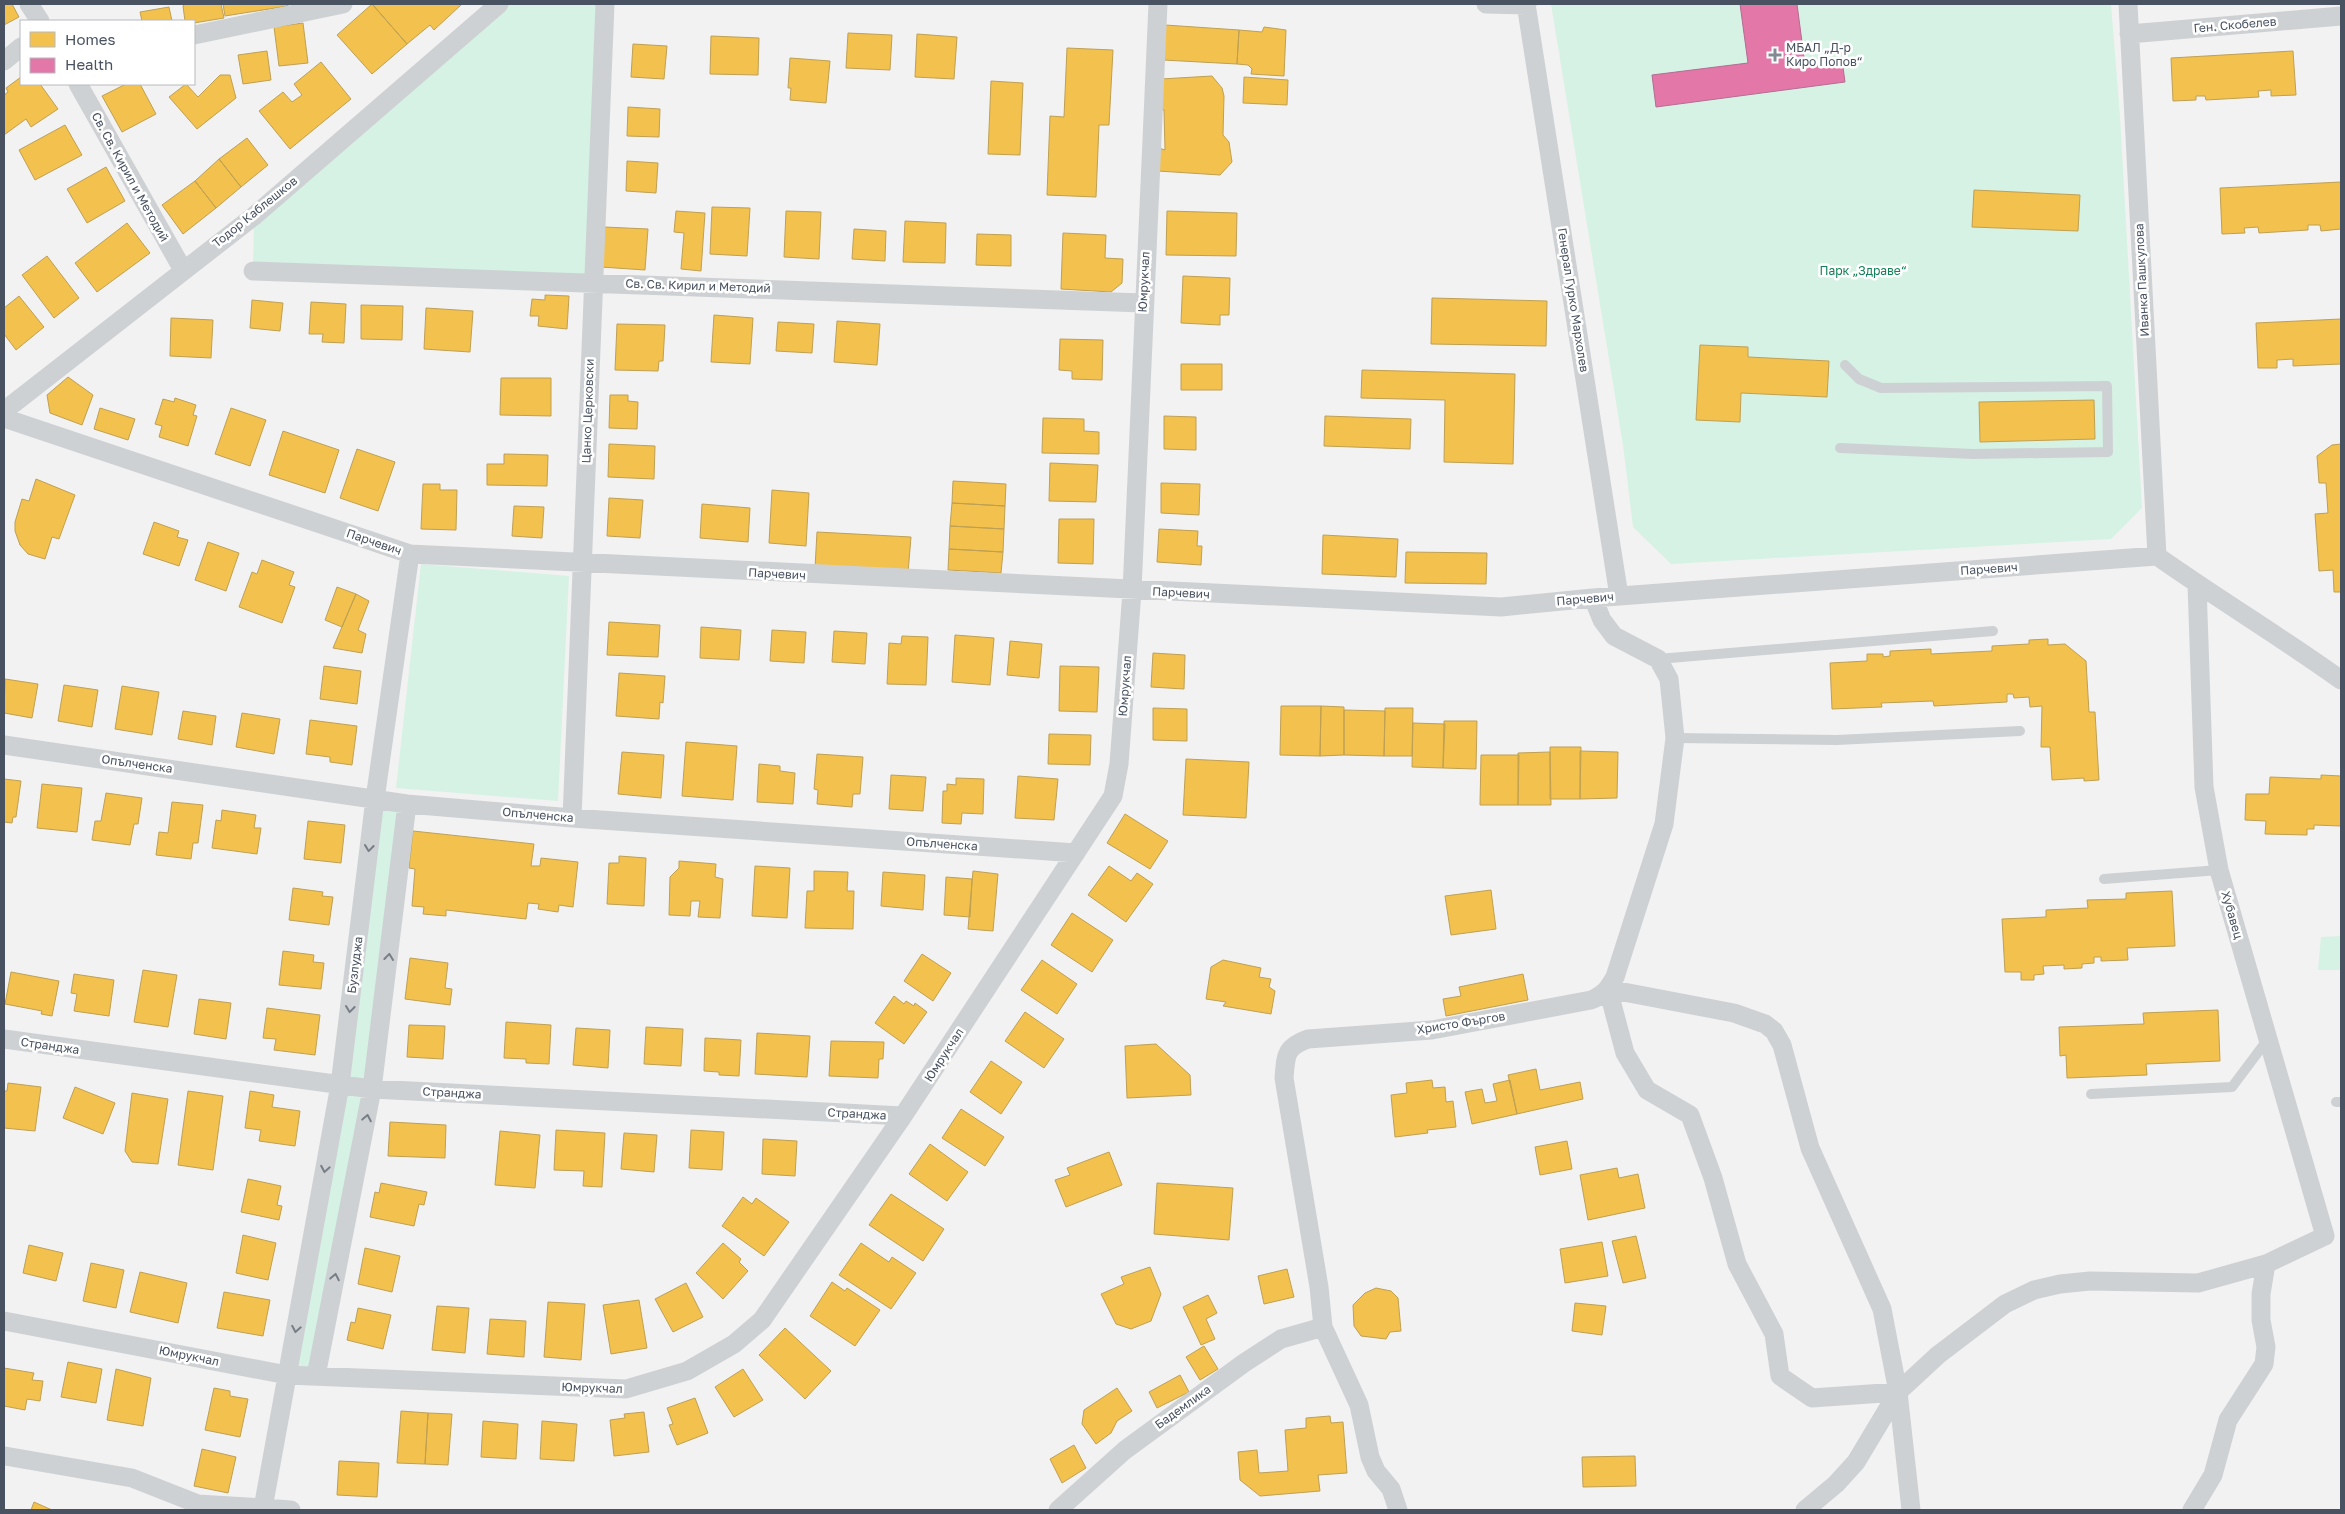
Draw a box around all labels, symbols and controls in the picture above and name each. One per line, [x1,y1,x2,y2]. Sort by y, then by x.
street label: Ген. Скобелев [2193,13,2277,36]
legend [20,20,195,85]
text: Homes [65,30,115,48]
place label: МБАЛ „Д-р Киро Попов“ [1786,40,1863,69]
marker: МБАЛ „Д-р Киро Попов“ [1768,48,1782,62]
text: Health [65,55,113,73]
street label: Св. Св. Кирил и Методий [89,109,172,244]
street label: Тодор Каблешков [209,173,300,250]
street label: Иванка Пашкулова [2131,223,2152,337]
street label: Генерал Гурко Мархолев [1555,227,1592,373]
street label: Юмрукчал [1134,251,1153,313]
park label: Парк „Здраве“ [1819,263,1907,278]
street label: Св. Св. Кирил и Методий [625,275,771,296]
street label: Цанко Церковски [578,358,597,464]
street label: Парчевич [345,525,404,558]
street label: Парчевич [1960,559,2018,578]
street label: Парчевич [748,565,806,582]
street label: Парчевич [1152,584,1210,601]
street label: Парчевич [1556,589,1614,608]
street label: Юмрукчал [1115,655,1134,717]
street label: Опълченска [101,751,174,776]
street label: Опълченска [502,804,574,825]
street label: Опълченска [906,834,978,853]
one-way arrow [364,844,375,852]
street label: Хубавец [2218,889,2247,941]
street label: Бузлуджа [344,936,365,994]
one-way arrow [383,952,394,960]
one-way arrow [345,1005,356,1013]
street label: Христо Фъргов [1416,1008,1506,1037]
street label: Юмрукчал [921,1025,967,1084]
street label: Странджа [20,1034,80,1057]
street label: Странджа [422,1083,482,1102]
street label: Странджа [827,1104,887,1123]
one-way arrow [361,1113,371,1122]
one-way arrow [320,1165,330,1174]
one-way arrow [329,1273,340,1281]
one-way arrow [291,1325,301,1334]
street label: Юмрукчал [158,1342,221,1369]
street label: Юмрукчал [561,1379,623,1396]
street label: Бадемлика [1152,1381,1214,1432]

